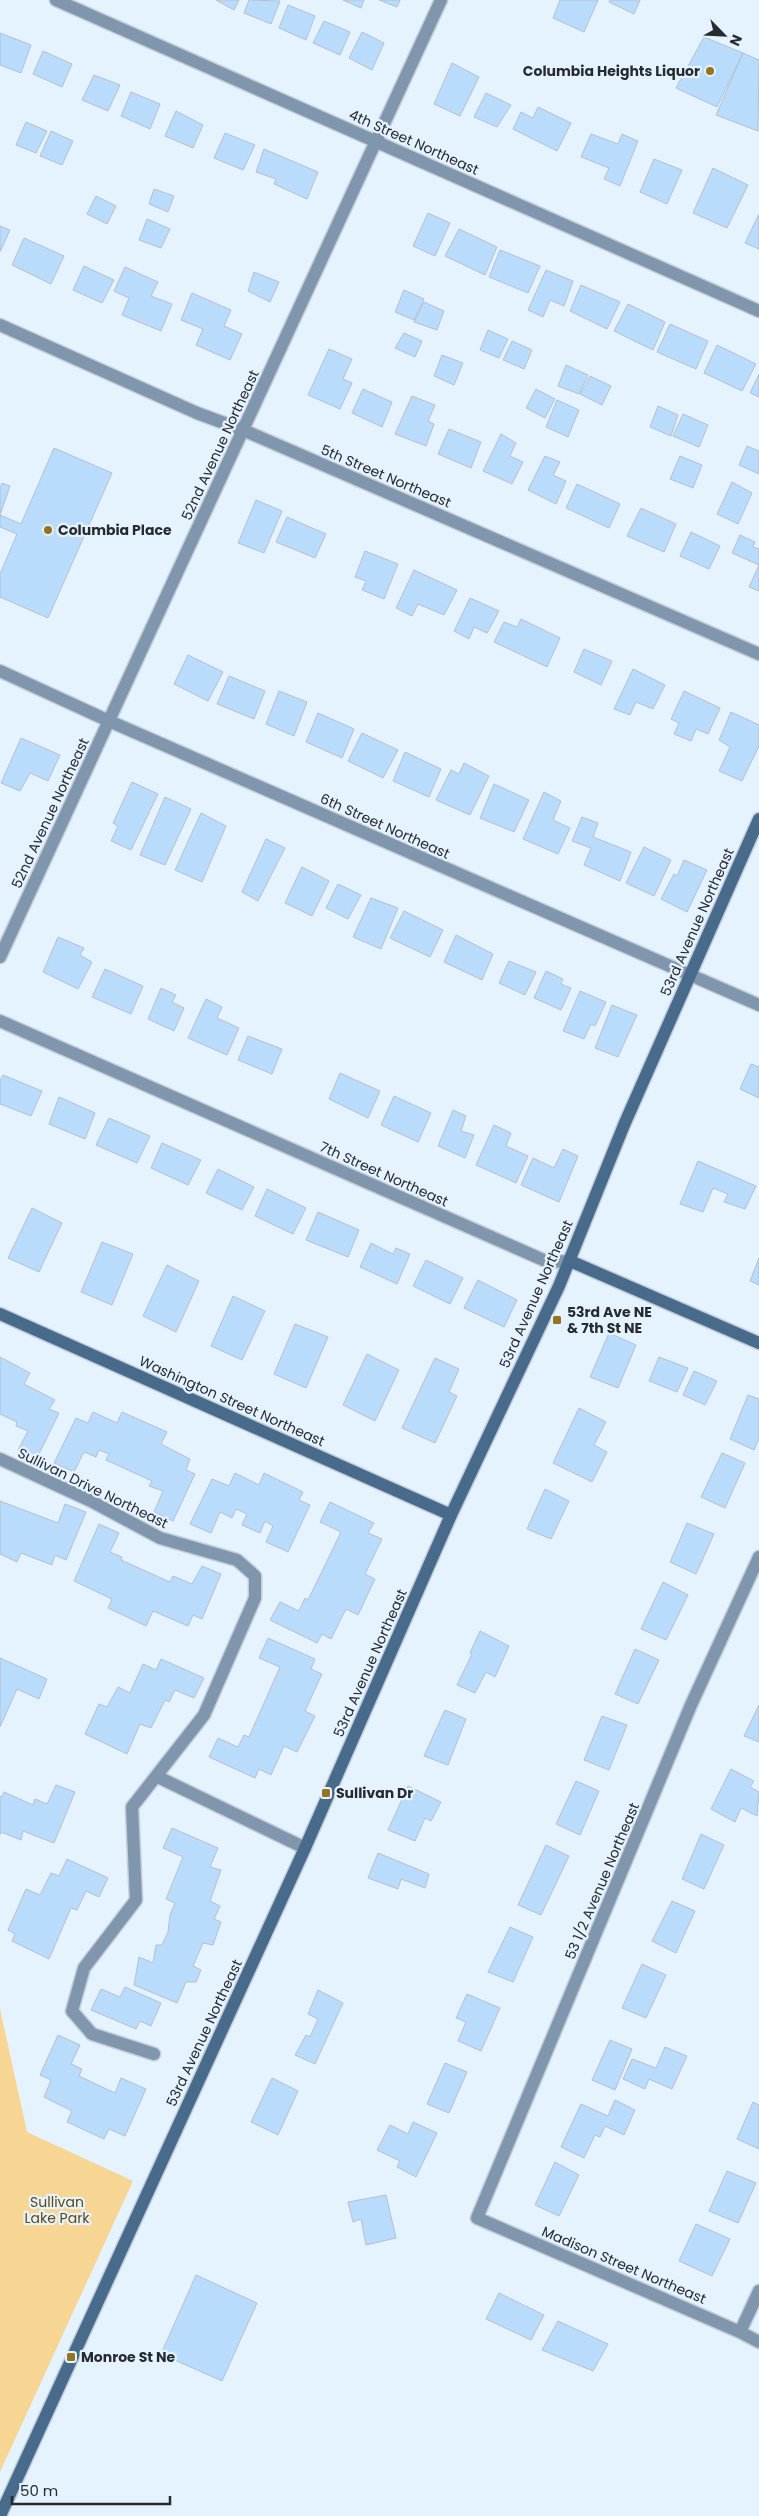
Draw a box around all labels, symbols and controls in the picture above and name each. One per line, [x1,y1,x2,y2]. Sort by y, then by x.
north arrow [699,10,749,60]
text: N [725,31,747,49]
place label: Columbia Heights Liquor [523,61,700,81]
marker: Columbia Heights Liquor [704,65,716,77]
street label: 4th Street Northeast [346,104,482,180]
street label: 52nd Avenue Northeast [176,366,264,524]
street label: 5th Street Northeast [318,439,454,513]
place label: Columbia Place [58,520,172,540]
marker: Columbia Place [42,524,54,536]
street label: 52nd Avenue Northeast [6,734,94,892]
street label: 6th Street Northeast [317,788,453,864]
street label: 53rd Avenue Northeast [655,845,739,999]
street label: 7th Street Northeast [317,1137,451,1211]
street label: 53rd Avenue Northeast [494,1217,578,1371]
place label: 53rd Ave NE & 7th St NE [567,1302,652,1338]
marker: 53rd Ave NE & 7th St NE [551,1314,563,1326]
street label: Washington Street Northeast [136,1351,328,1451]
street label: Sullivan Drive Northeast [14,1443,172,1533]
street label: 53rd Avenue Northeast [328,1586,412,1740]
place label: Sullivan Dr [336,1783,413,1803]
marker: Sullivan Dr [320,1787,332,1799]
street label: 53 1/2 Avenue Northeast [560,1799,644,1963]
street label: 53rd Avenue Northeast [161,1956,247,2110]
park label: Sullivan Lake Park [24,2192,90,2228]
street label: Madison Street Northeast [539,2221,709,2309]
place label: Monroe St Ne [81,2347,175,2367]
marker: Monroe St Ne [65,2351,77,2363]
scale bar [12,2474,170,2506]
text: 50 m [20,2480,58,2501]

